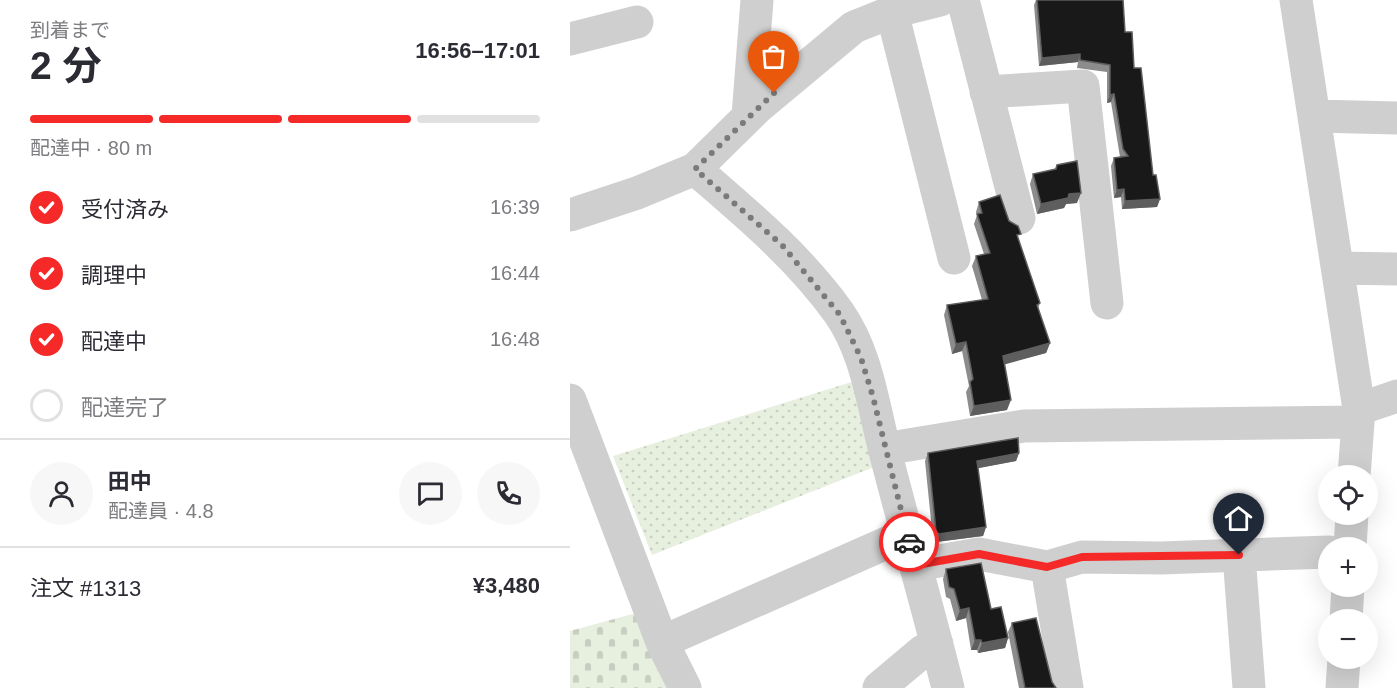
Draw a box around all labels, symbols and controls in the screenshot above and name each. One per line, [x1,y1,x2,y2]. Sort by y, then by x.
text: 到着まで [30,19,110,41]
pin [748,31,799,93]
text: 16:56–17:01 [415,38,540,63]
icon: bag [757,40,790,73]
text: 2 分 [30,44,102,87]
text: 配達中 · 80 m [30,137,152,159]
icon: check [30,191,63,224]
text: 16:39 [490,196,540,218]
text: 受付済み [81,197,169,222]
icon: check [30,257,63,290]
text: 16:44 [490,262,540,284]
text: 調理中 [81,263,147,288]
icon: check [30,323,63,356]
text: 16:48 [490,328,540,350]
text: 配達中 [81,329,147,354]
text: 配達完了 [81,395,169,420]
button: person [30,462,93,525]
button: chat [399,462,462,525]
button: phone [477,462,540,525]
map controls [1318,465,1378,669]
button: locate [1318,465,1378,525]
text: 田中 [108,469,152,494]
pin [1213,493,1264,555]
text: 配達員 · 4.8 [108,500,214,522]
icon: home [1222,502,1255,535]
courier [879,512,939,572]
icon: car [893,526,926,559]
button: + [1318,537,1378,597]
text: ¥3,480 [473,573,540,598]
text: 注文 #1313 [30,576,141,601]
button: − [1318,609,1378,669]

